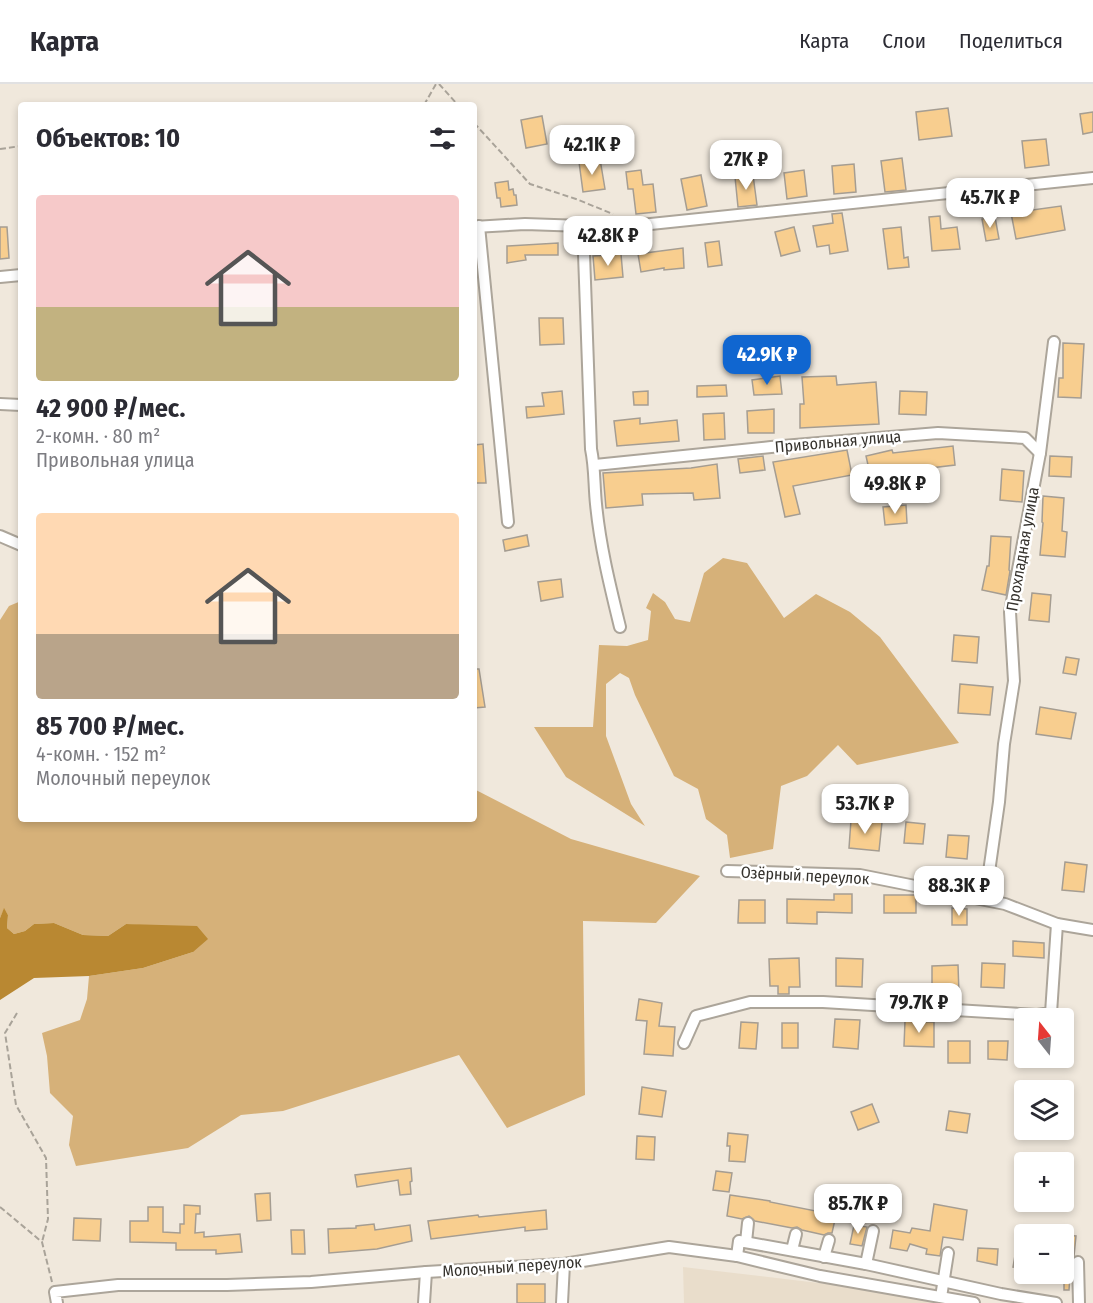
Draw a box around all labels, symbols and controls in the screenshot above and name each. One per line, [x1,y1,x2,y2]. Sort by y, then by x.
text: Карта [30,25,99,58]
text: Карта [799,28,849,54]
text: Слои [882,28,926,54]
text: Поделиться [959,28,1063,54]
icon: filters [426,122,459,155]
text: Объектов: 10 [36,123,180,154]
pin: 42.1K ₽ [537,125,647,176]
text: 42.1K ₽ [564,132,620,156]
pin: 27K ₽ [704,140,788,191]
text: 27K ₽ [724,147,768,171]
pin: 45.7K ₽ [935,178,1045,229]
text: 45.7K ₽ [960,185,1020,209]
pin: 42.8K ₽ [553,216,663,267]
text: 42.8K ₽ [577,223,639,247]
icon: home [194,234,302,342]
pin: 42.9K ₽ [712,335,822,386]
text: 42.9K ₽ [737,342,797,366]
text: 42 900 ₽/мес. [36,393,185,424]
text: 2-комн. · 80 m² [36,424,160,448]
street label: Привольная улица [774,426,902,456]
text: Привольная улица [36,448,194,472]
pin: 49.8K ₽ [840,464,950,515]
text: 49.8K ₽ [864,471,926,495]
street label: Прохладная улица [1002,485,1043,613]
icon: home [194,552,302,660]
text: 85 700 ₽/мес. [36,711,184,742]
text: 4-комн. · 152 m² [36,742,166,766]
text: Молочный переулок [36,766,210,790]
pin: 53.7K ₽ [810,784,920,835]
text: 53.7K ₽ [836,791,894,815]
street label: Озёрный переулок [740,863,870,888]
pin: 88.3K ₽ [904,866,1014,917]
text: 88.3K ₽ [928,873,990,897]
pin: 79.7K ₽ [864,983,974,1034]
text: 79.7K ₽ [890,990,948,1014]
north arrow [1014,1008,1074,1068]
map controls [1014,1008,1074,1284]
button: layers [1014,1080,1074,1140]
button: + [1014,1152,1074,1212]
pin: 85.7K ₽ [803,1184,913,1235]
text: 85.7K ₽ [828,1191,888,1215]
button: − [1014,1224,1074,1284]
street label: Молочный переулок [442,1252,583,1281]

